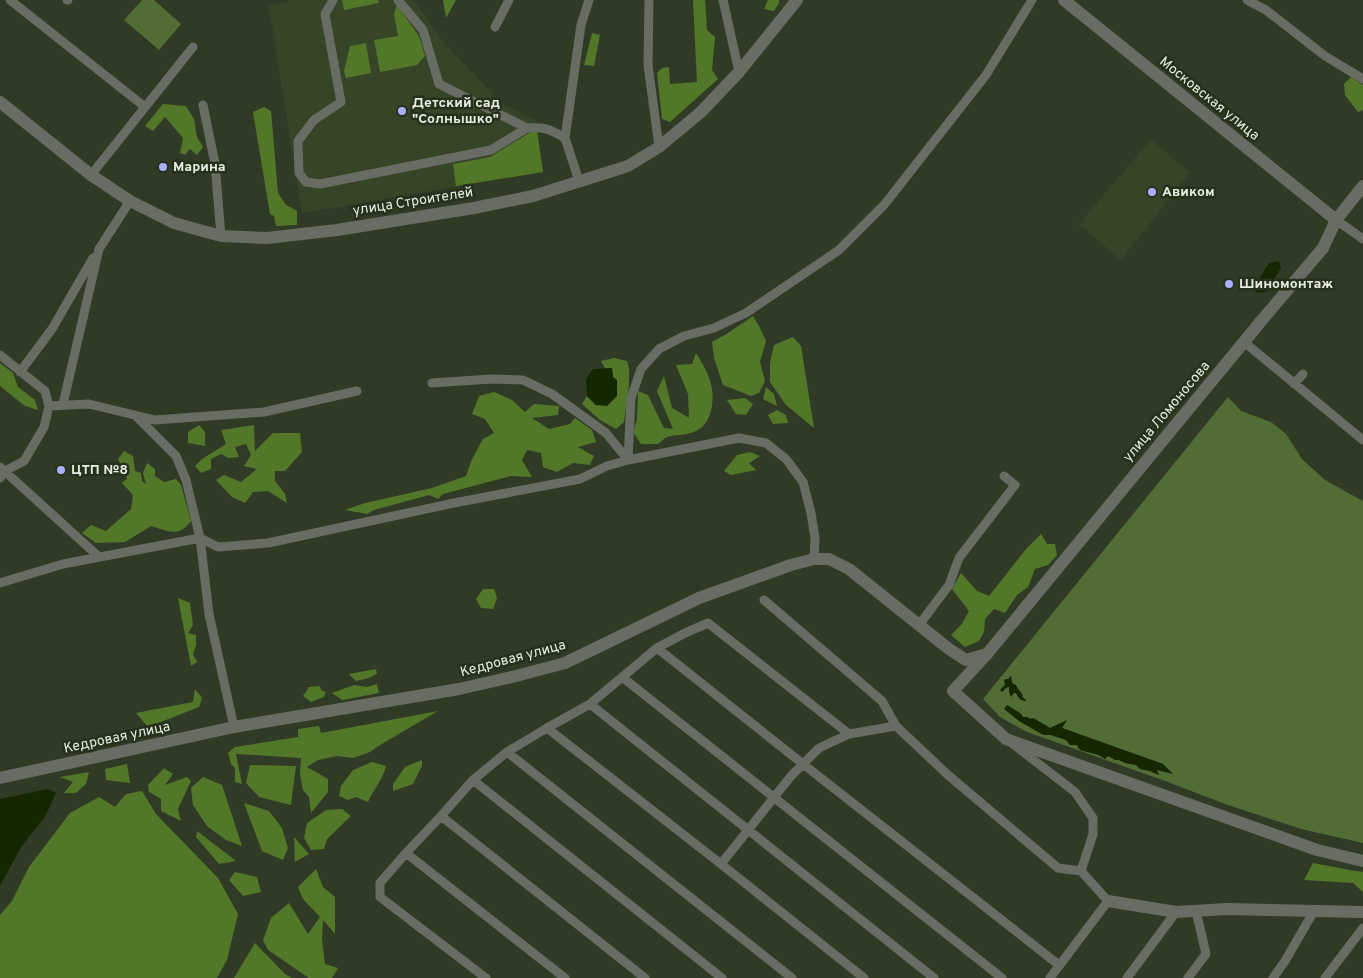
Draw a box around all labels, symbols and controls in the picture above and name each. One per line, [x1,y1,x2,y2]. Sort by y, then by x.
street label: Московская улица [1156,53,1262,145]
place label: Детский сад "Солнышко" [412,95,500,128]
marker: Детский сад "Солнышко" [396,105,408,117]
place label: Марина [173,159,226,176]
marker: Марина [157,161,169,173]
street label: улица Строителей [352,184,474,220]
place label: Авиком [1162,184,1215,201]
marker: Авиком [1146,186,1158,198]
place label: Шиномонтаж [1239,276,1333,293]
marker: Шиномонтаж [1223,278,1235,290]
street label: улица Ломоносова [1120,358,1214,466]
place label: ЦТП №8 [71,462,128,479]
marker: ЦТП №8 [55,464,67,476]
street label: Кедровая улица [458,637,568,681]
street label: Кедровая улица [62,718,172,758]

